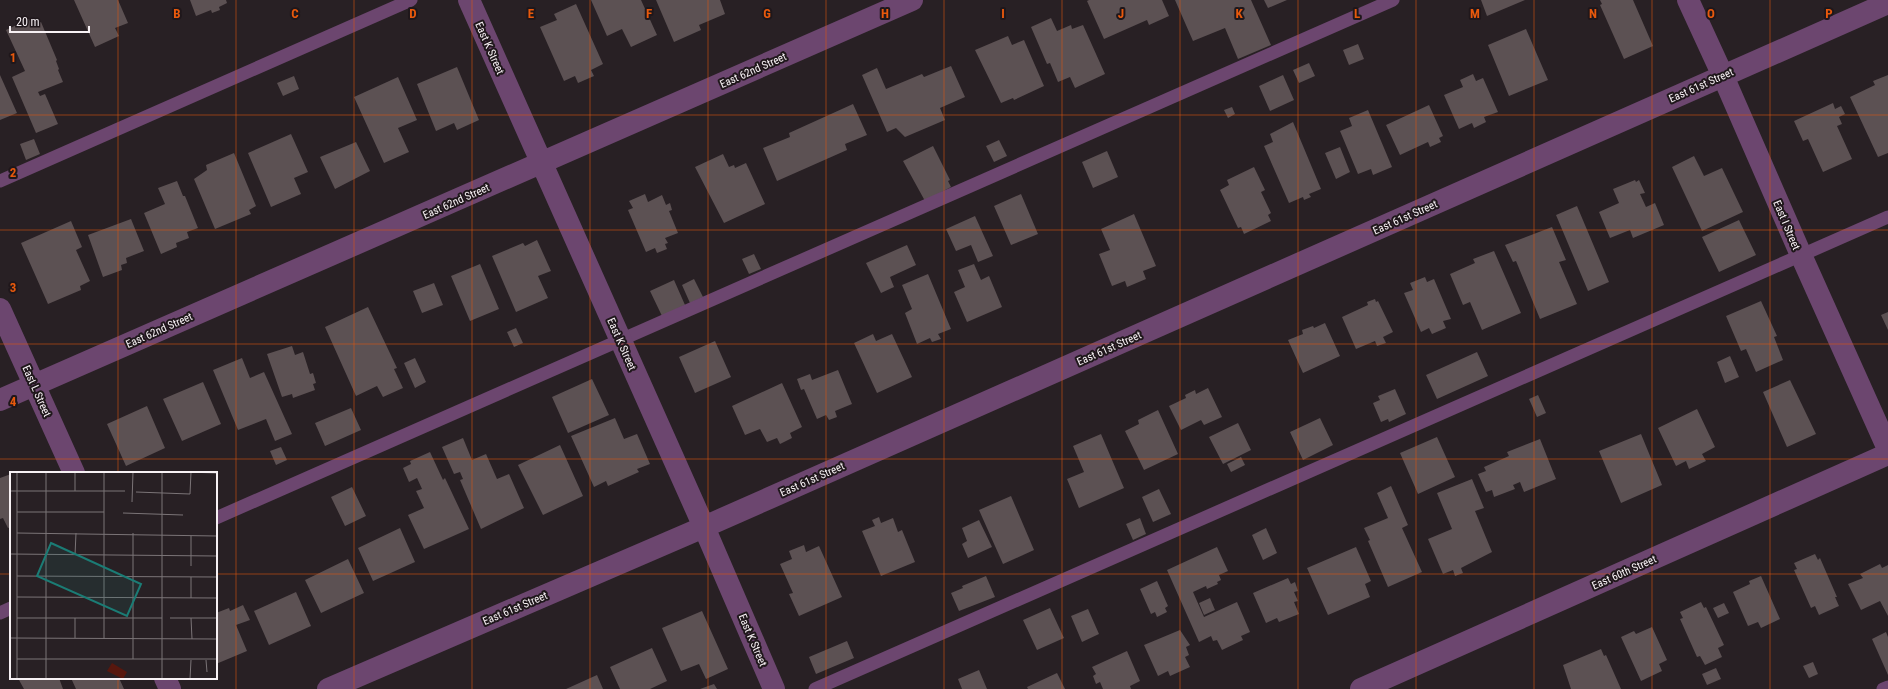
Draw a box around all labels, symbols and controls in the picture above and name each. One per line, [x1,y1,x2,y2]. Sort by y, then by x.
text: B [173,6,181,21]
text: C [291,6,299,21]
text: D [409,6,417,21]
text: E [528,6,535,21]
text: F [646,6,652,21]
text: G [763,6,771,21]
text: H [881,6,889,21]
text: I [1001,6,1005,21]
text: J [1118,6,1124,21]
text: K [1235,6,1243,21]
text: L [1354,6,1360,21]
text: M [1470,6,1480,21]
text: N [1589,6,1597,21]
text: O [1707,6,1715,21]
text: P [1825,6,1833,21]
scale bar [10,8,89,34]
text: 20 m [16,15,40,29]
street label: East K Street [472,20,507,76]
text: 1 [10,50,16,65]
street label: East 62nd Street [718,50,788,91]
street label: East 61st Street [1667,65,1735,105]
text: 2 [10,165,17,180]
street label: East 62nd Street [421,181,491,222]
street label: East 61st Street [1371,197,1439,237]
street label: East I Street [1770,198,1803,252]
text: 3 [10,280,16,295]
street label: East 62nd Street [124,310,194,351]
street label: East K Street [604,316,639,372]
street label: East 61st Street [1075,328,1143,368]
street label: East L Street [19,363,54,419]
text: 4 [10,394,17,409]
street label: East 61st Street [778,459,846,499]
inset map [10,472,217,679]
street label: East 60th Street [1590,552,1658,592]
street label: East 61st Street [481,589,549,628]
street label: East K Street [736,612,769,668]

